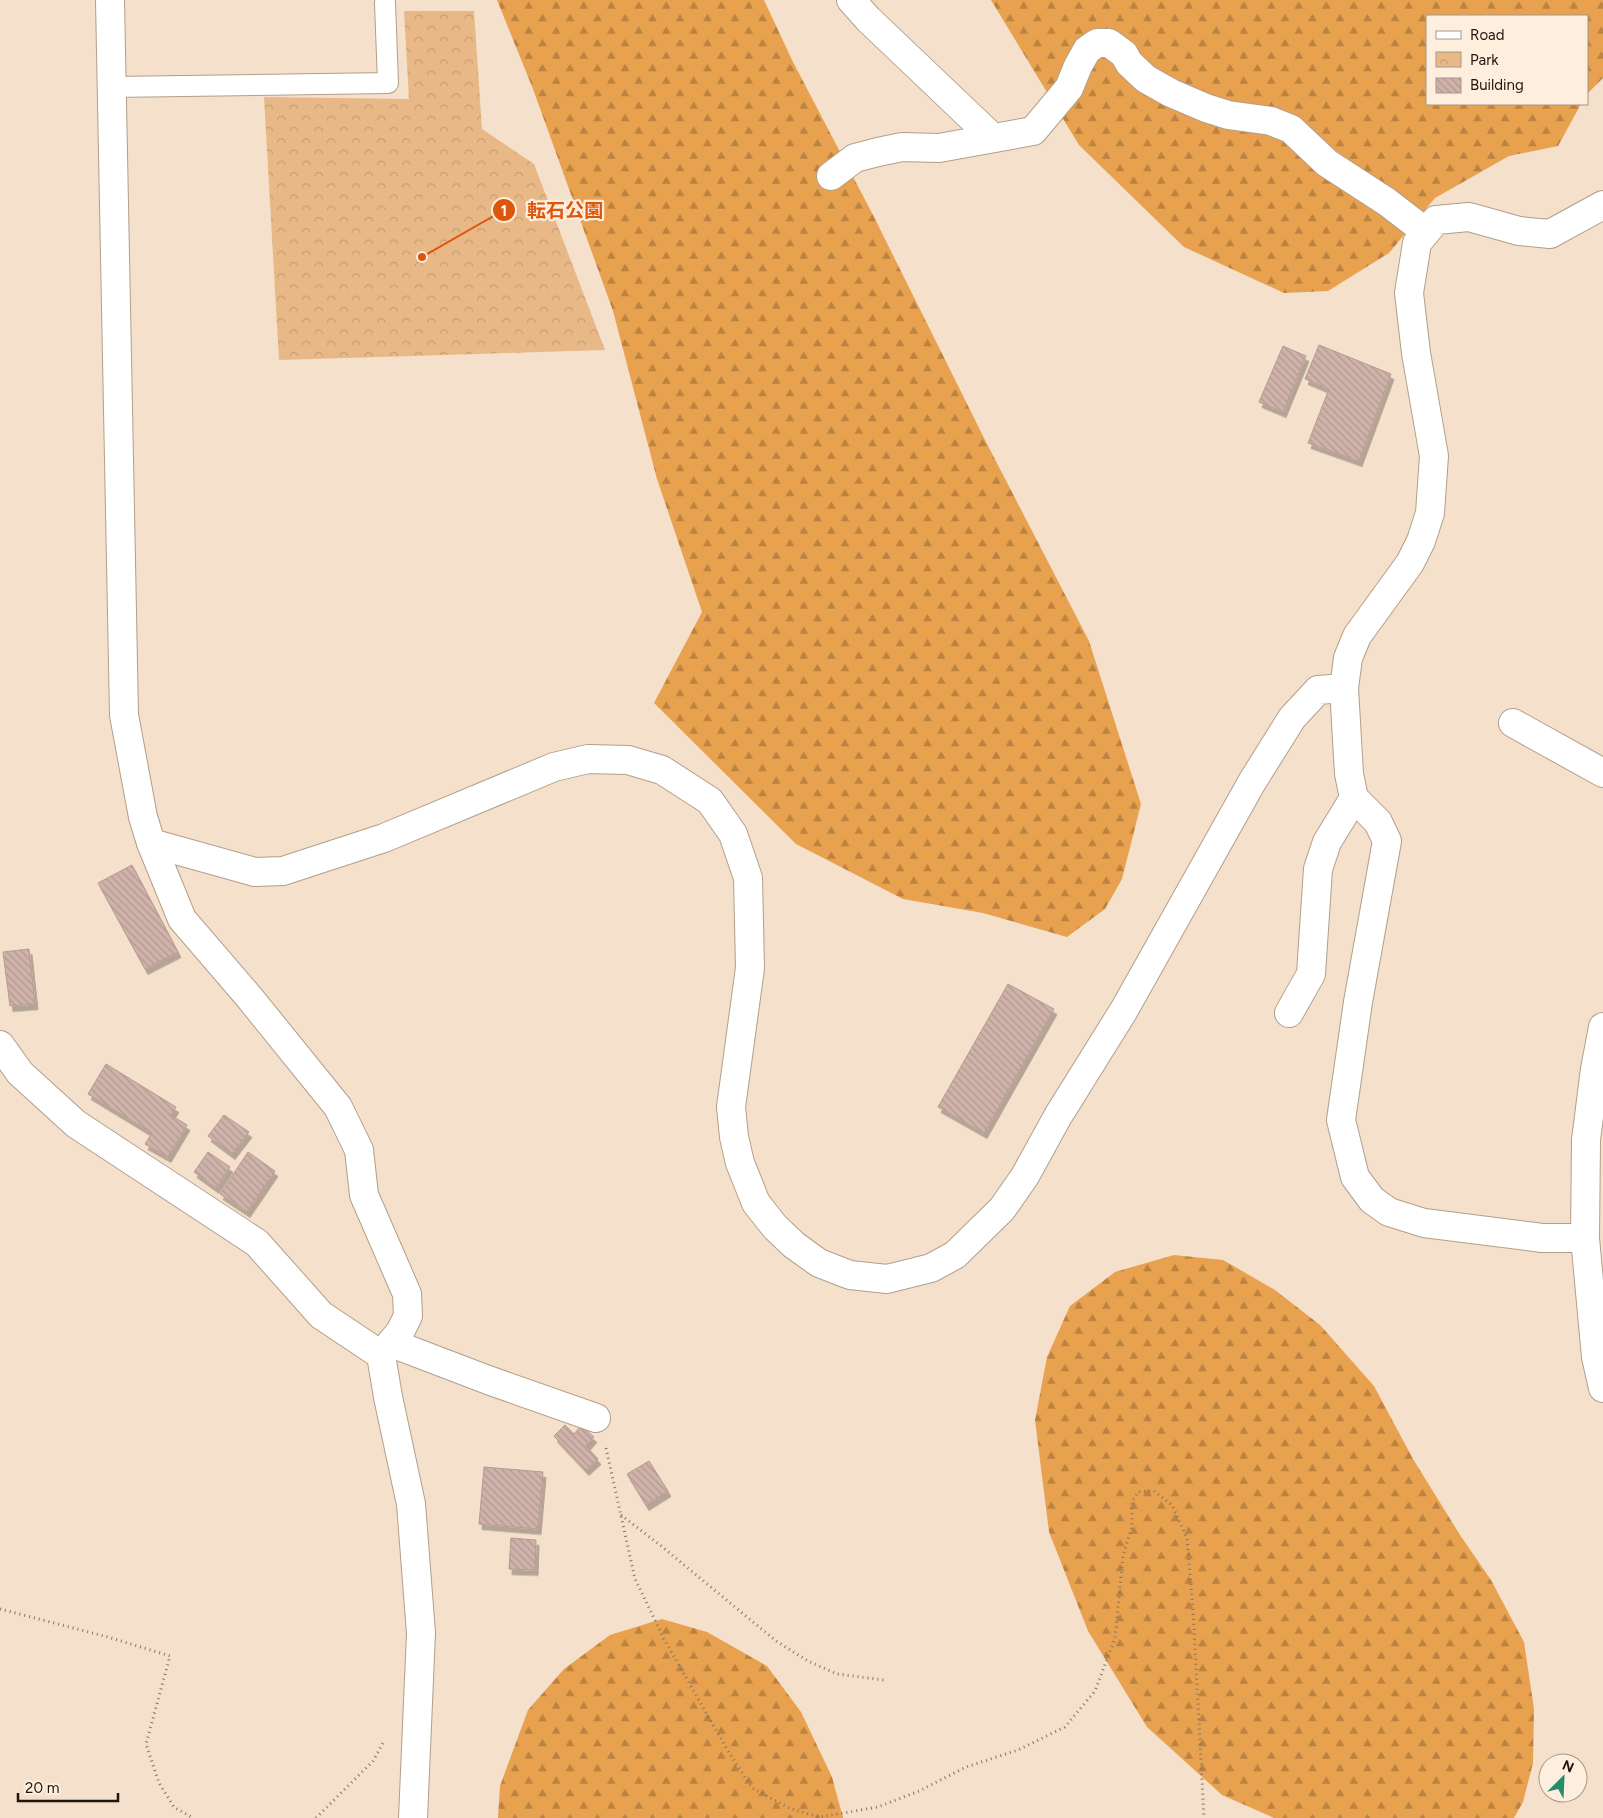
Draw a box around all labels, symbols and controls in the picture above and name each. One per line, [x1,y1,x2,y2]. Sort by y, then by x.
legend [1426,15,1588,105]
text: Road [1470,26,1505,44]
text: Park [1470,51,1499,69]
text: Building [1470,76,1524,94]
callout: 転石公園 [492,193,613,227]
text: 転石公園 [527,199,603,222]
text: 1 [501,202,507,220]
north arrow [1538,1753,1588,1803]
text: N [1560,1757,1576,1777]
scale bar [18,1770,118,1802]
text: 20 m [25,1779,59,1797]

